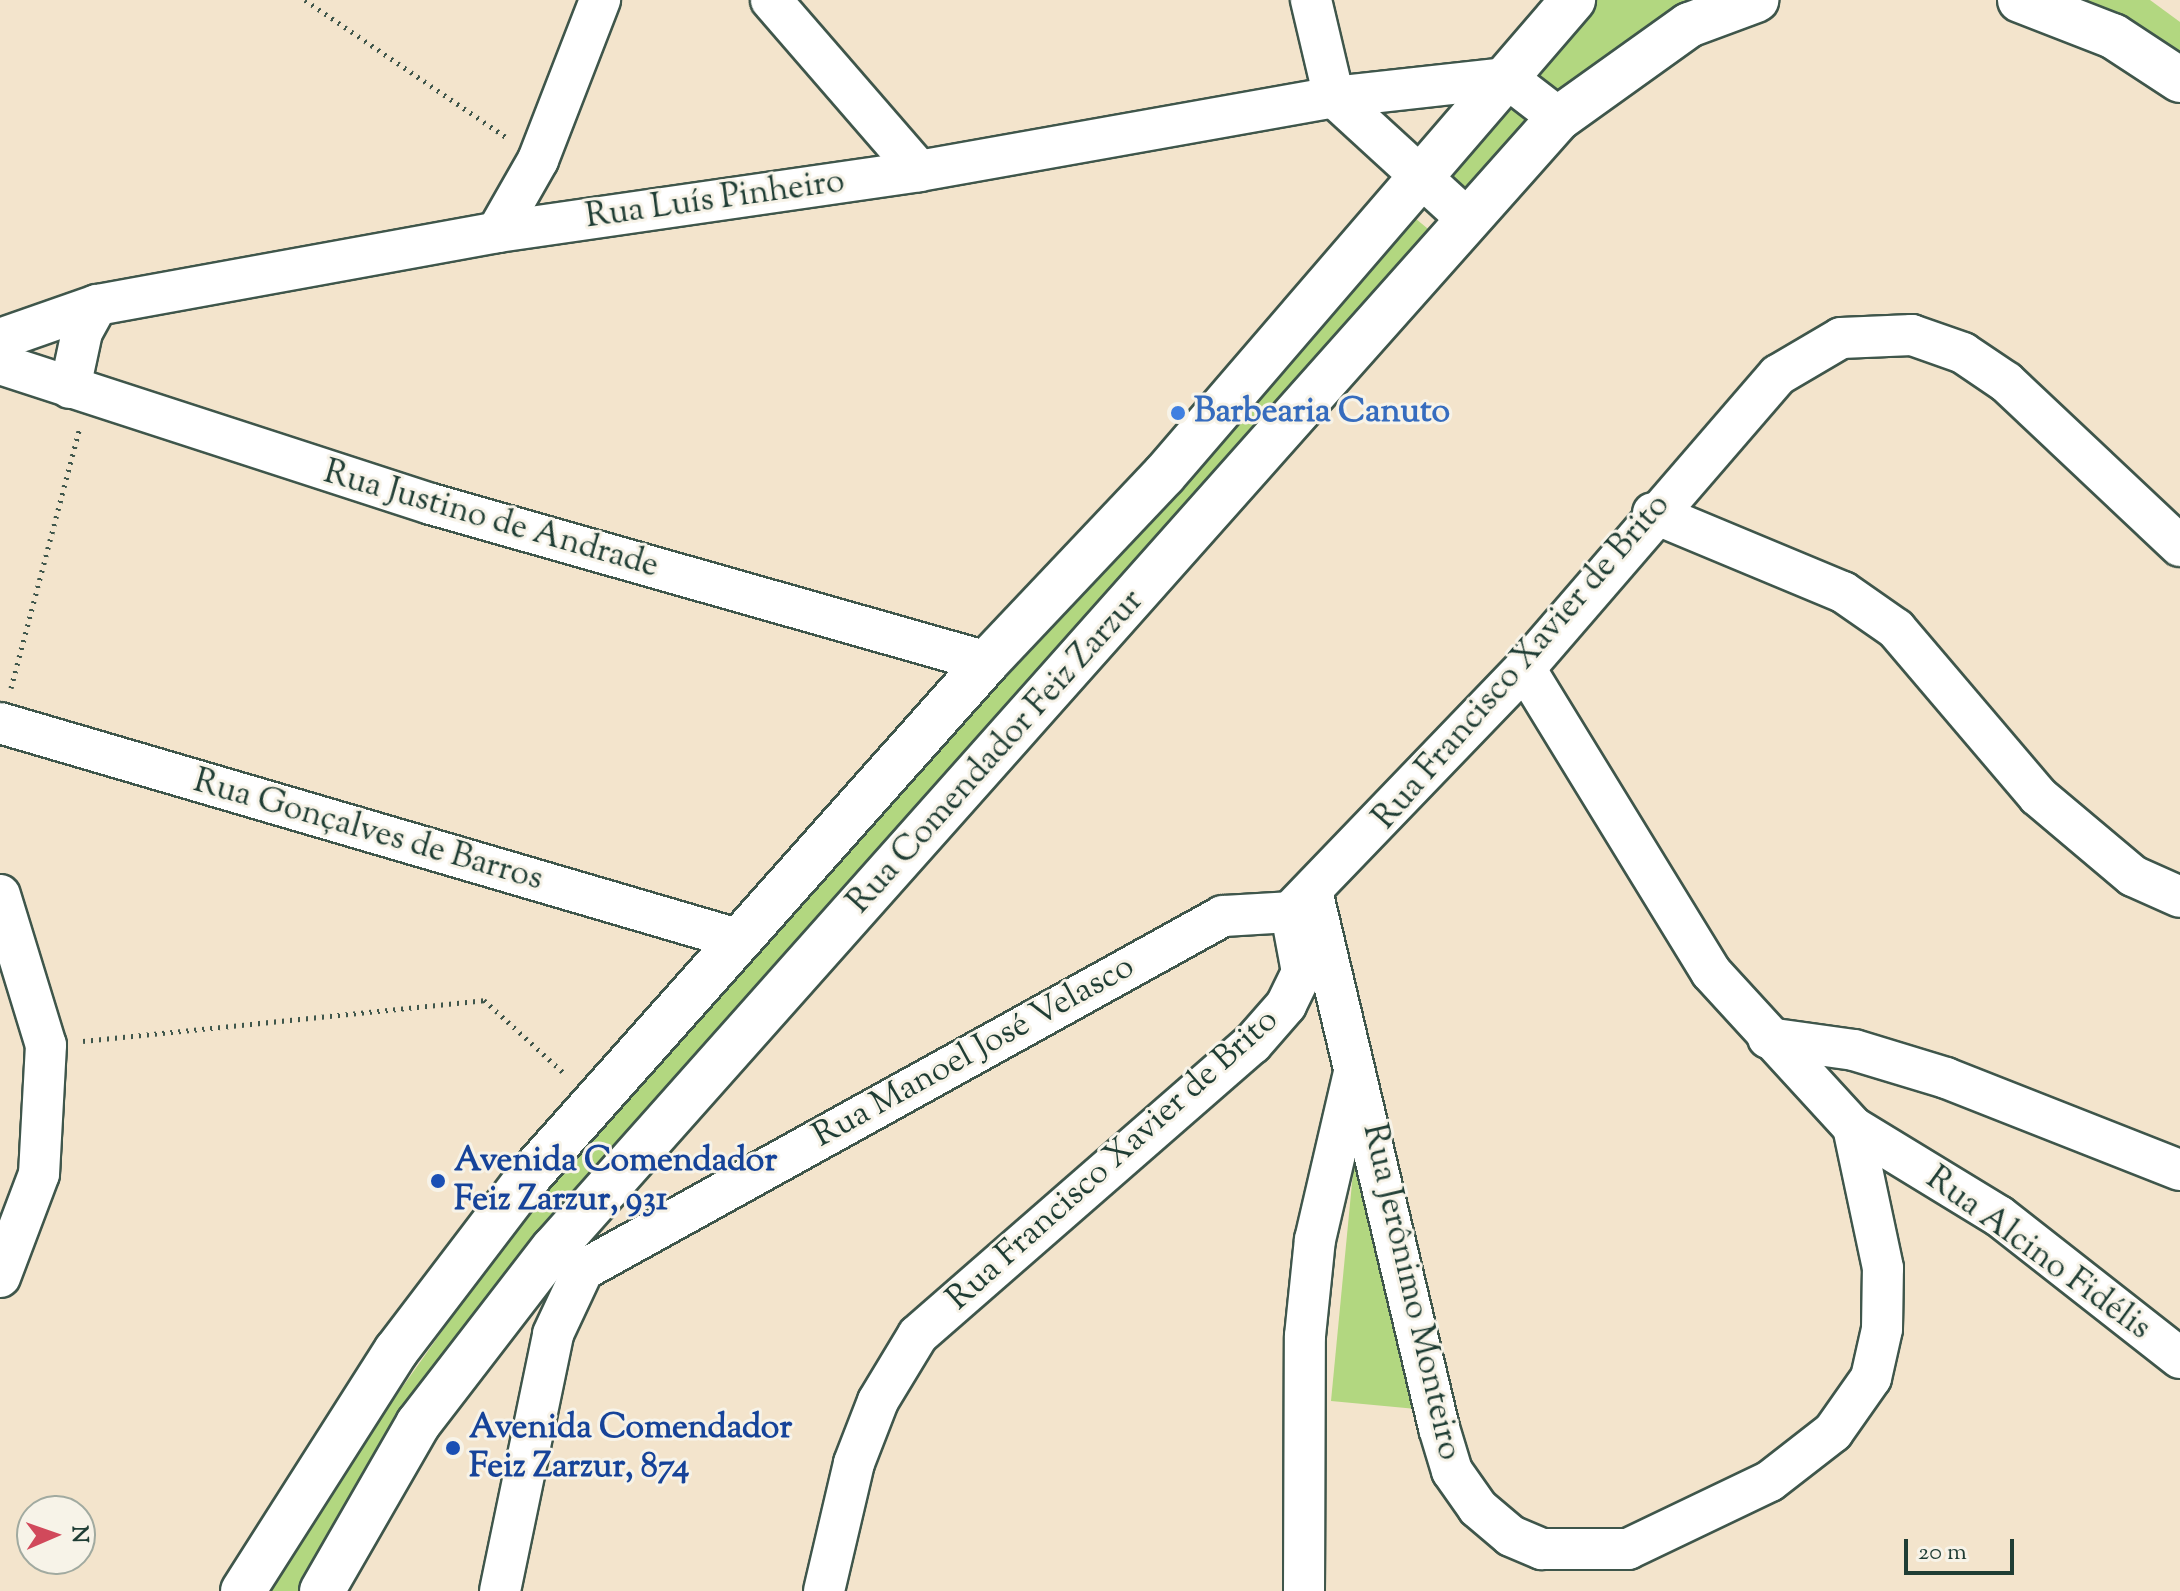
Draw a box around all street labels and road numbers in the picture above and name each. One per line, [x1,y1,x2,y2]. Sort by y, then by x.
street label: Rua Luís Pinheiro [583,162,847,238]
street label: Rua Justino de Andrade [319,453,663,587]
street label: Rua Francisco Xavier de Brito [1365,486,1679,838]
street label: Rua Comendador Feiz Zarzur [840,581,1152,923]
street label: Rua Gonçalves de Barros [189,762,547,900]
street label: Rua Manoel José Velasco [806,947,1142,1157]
street label: Rua Francisco Xavier de Brito [939,1000,1287,1320]
street label: Rua Jerônimo Monteiro [1352,1120,1470,1464]
street label: Rua Alcino Fidélis [1918,1159,2158,1349]

